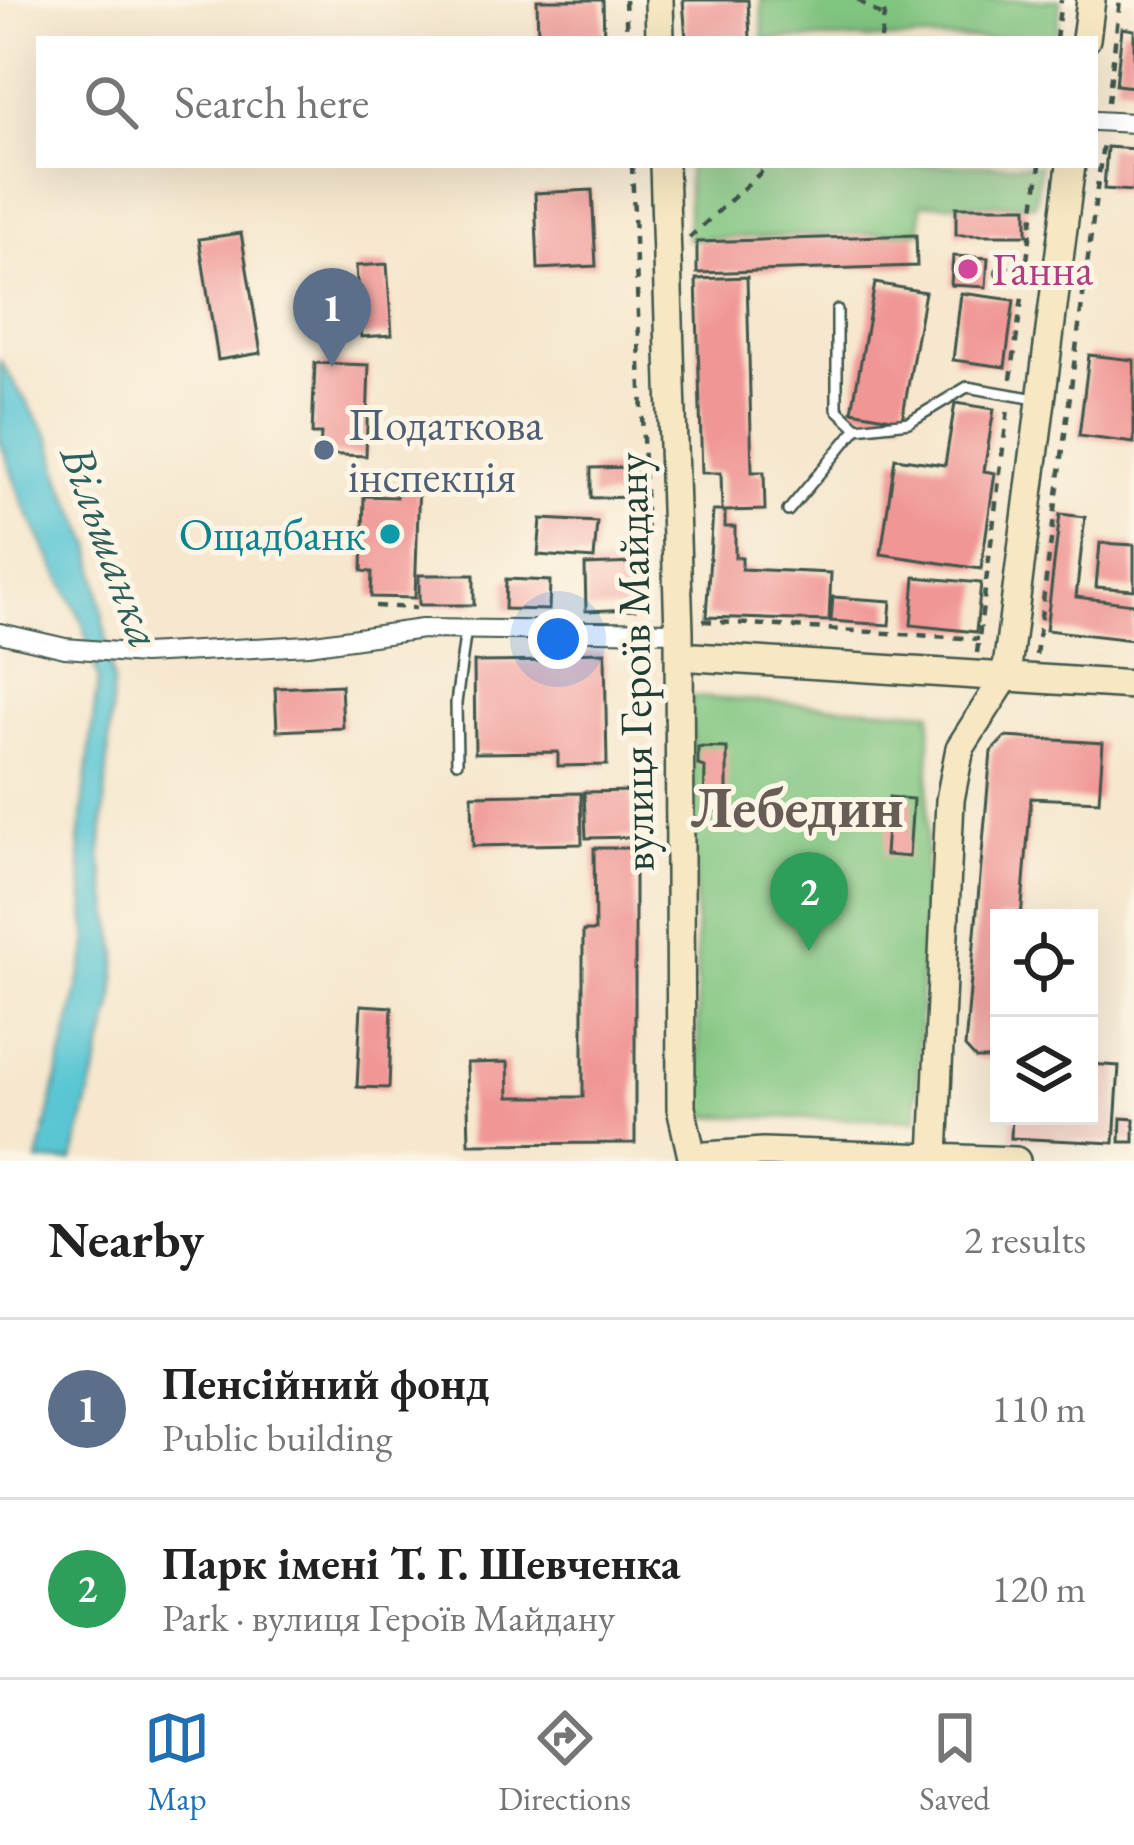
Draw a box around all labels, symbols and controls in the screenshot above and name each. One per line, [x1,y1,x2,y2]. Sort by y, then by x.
search box [36,36,1098,168]
icon: search [78,69,144,135]
text: Search here [174,73,369,131]
place label: Ганна [992,240,1093,298]
marker: Ганна [955,256,981,282]
pin: 1 [293,268,371,367]
place label: Податкова інспекція [348,395,543,505]
water label: Вільшанка [46,435,177,656]
marker: Податкова інспекція [311,437,337,463]
street label: вулиця Героїв Майдану [601,452,667,872]
place label: Ощадбанк [179,505,366,563]
marker: Ощадбанк [377,521,403,547]
your location [528,609,588,669]
district label: Лебедин [690,770,904,844]
pin: 2 [770,852,848,951]
map controls [990,909,1098,1125]
button: locate [990,909,1098,1017]
button: layers [990,1017,1098,1125]
text: Nearby [48,1206,204,1272]
text: 2 results [964,1214,1086,1265]
text: Пенсійний фонд [162,1354,490,1412]
text: 1 [77,1383,97,1434]
text: 110 m [992,1383,1086,1434]
text: Public building [162,1412,393,1463]
text: Парк імені Т. Г. Шевченка [162,1534,681,1592]
text: 2 [77,1563,97,1614]
text: 120 m [992,1563,1086,1614]
text: Park · вулиця Героїв Майдану [162,1592,615,1643]
tab: Map [144,1705,210,1820]
tab: Directions [498,1705,631,1820]
tab: Saved [919,1705,990,1820]

